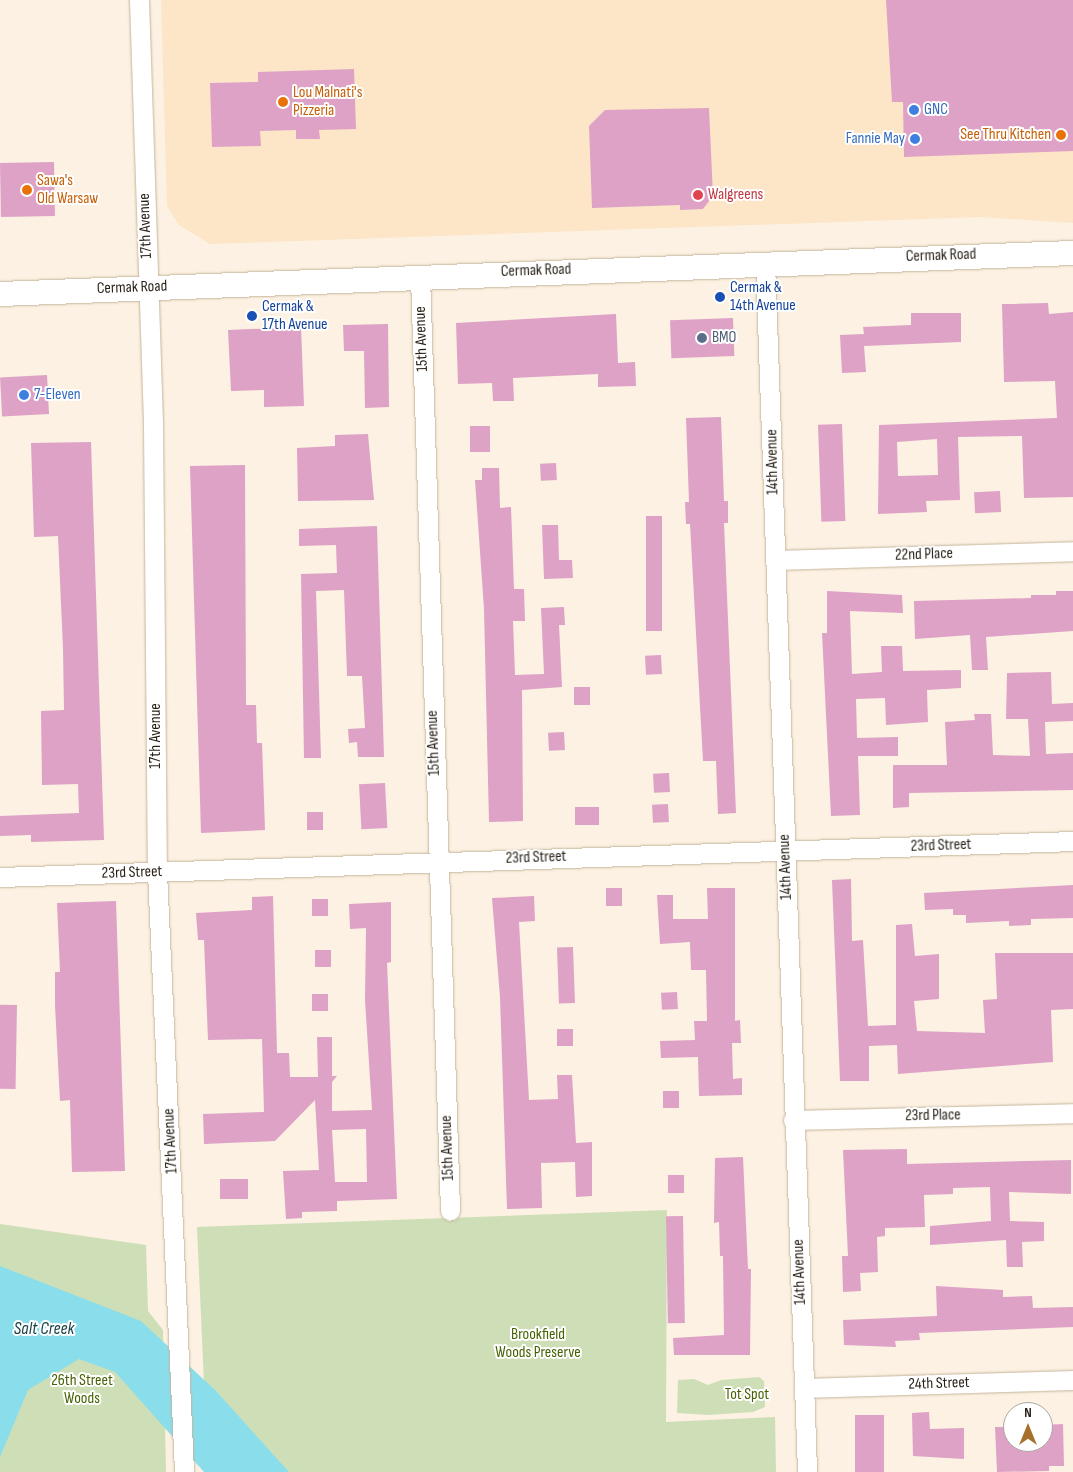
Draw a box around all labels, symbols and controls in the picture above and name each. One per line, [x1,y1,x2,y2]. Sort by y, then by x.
place label: Lou Malnati's Pizzeria [293,83,362,121]
marker: Lou Malnati's Pizzeria [277,96,289,108]
place label: GNC [924,100,948,120]
marker: GNC [908,104,920,116]
place label: See Thru Kitchen [960,125,1051,145]
place label: Fannie May [846,129,905,149]
marker: See Thru Kitchen [1055,129,1067,141]
marker: Fannie May [909,133,921,145]
place label: Sawa's Old Warsaw [37,171,98,209]
marker: Sawa's Old Warsaw [21,184,33,196]
place label: Walgreens [708,185,763,205]
marker: Walgreens [692,189,704,201]
street label: 17th Avenue [135,193,157,259]
street label: Cermak Road [905,245,977,267]
street label: Cermak Road [500,260,572,282]
street label: Cermak Road [96,277,168,299]
place label: Cermak & 14th Avenue [730,278,796,316]
marker: Cermak & 14th Avenue [714,291,726,303]
place label: Cermak & 17th Avenue [262,297,328,335]
street label: 15th Avenue [411,306,433,372]
marker: Cermak & 17th Avenue [246,310,258,322]
place label: BMO [712,328,737,348]
marker: BMO [696,332,708,344]
place label: 7-Eleven [34,385,81,405]
marker: 7-Eleven [18,389,30,401]
street label: 14th Avenue [763,429,783,495]
street label: 22nd Place [895,544,953,566]
street label: 17th Avenue [146,703,166,769]
street label: 15th Avenue [423,710,445,776]
street label: 14th Avenue [775,834,797,900]
street label: 23rd Street [910,835,972,857]
street label: 23rd Street [505,847,567,869]
street label: 23rd Street [101,862,163,884]
street label: 23rd Place [905,1106,961,1126]
street label: 17th Avenue [160,1108,182,1174]
street label: 15th Avenue [437,1115,459,1181]
street label: 14th Avenue [789,1239,811,1305]
water label: Salt Creek [14,1318,74,1340]
park label: Brookfield Woods Preserve [495,1325,581,1363]
park label: 26th Street Woods [51,1371,113,1409]
street label: 24th Street [908,1373,970,1395]
park label: Tot Spot [725,1385,769,1405]
north arrow [1003,1402,1053,1452]
text: N [1024,1404,1032,1421]

